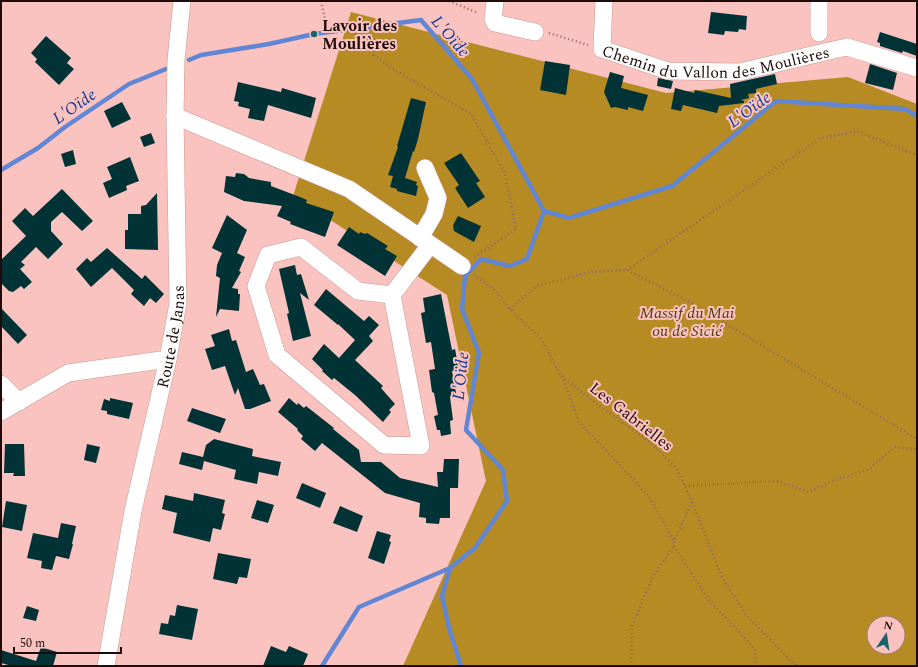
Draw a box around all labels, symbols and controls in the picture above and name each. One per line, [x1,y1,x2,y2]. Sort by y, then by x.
water label: L'Oïde [424,10,476,64]
place label: Lavoir des Moulières [322,14,397,56]
marker: Lavoir des Moulières [309,29,319,39]
street label: Chemin du Vallon des Moulières [600,36,832,60]
text: Chemin du Vallon des Moulières [599,39,832,85]
water label: L'Oïde [47,82,102,131]
water label: L'Oïde [722,85,777,135]
street label: Route de Janas [151,285,191,390]
park label: Massif du Mai ou de Sicié [640,301,735,343]
water label: L'Oïde [446,351,476,402]
street label: Les Gabrielles [584,376,679,457]
north arrow [866,615,906,655]
text: N [882,616,894,635]
scale bar [14,629,121,655]
text: 50 m [20,634,45,653]

